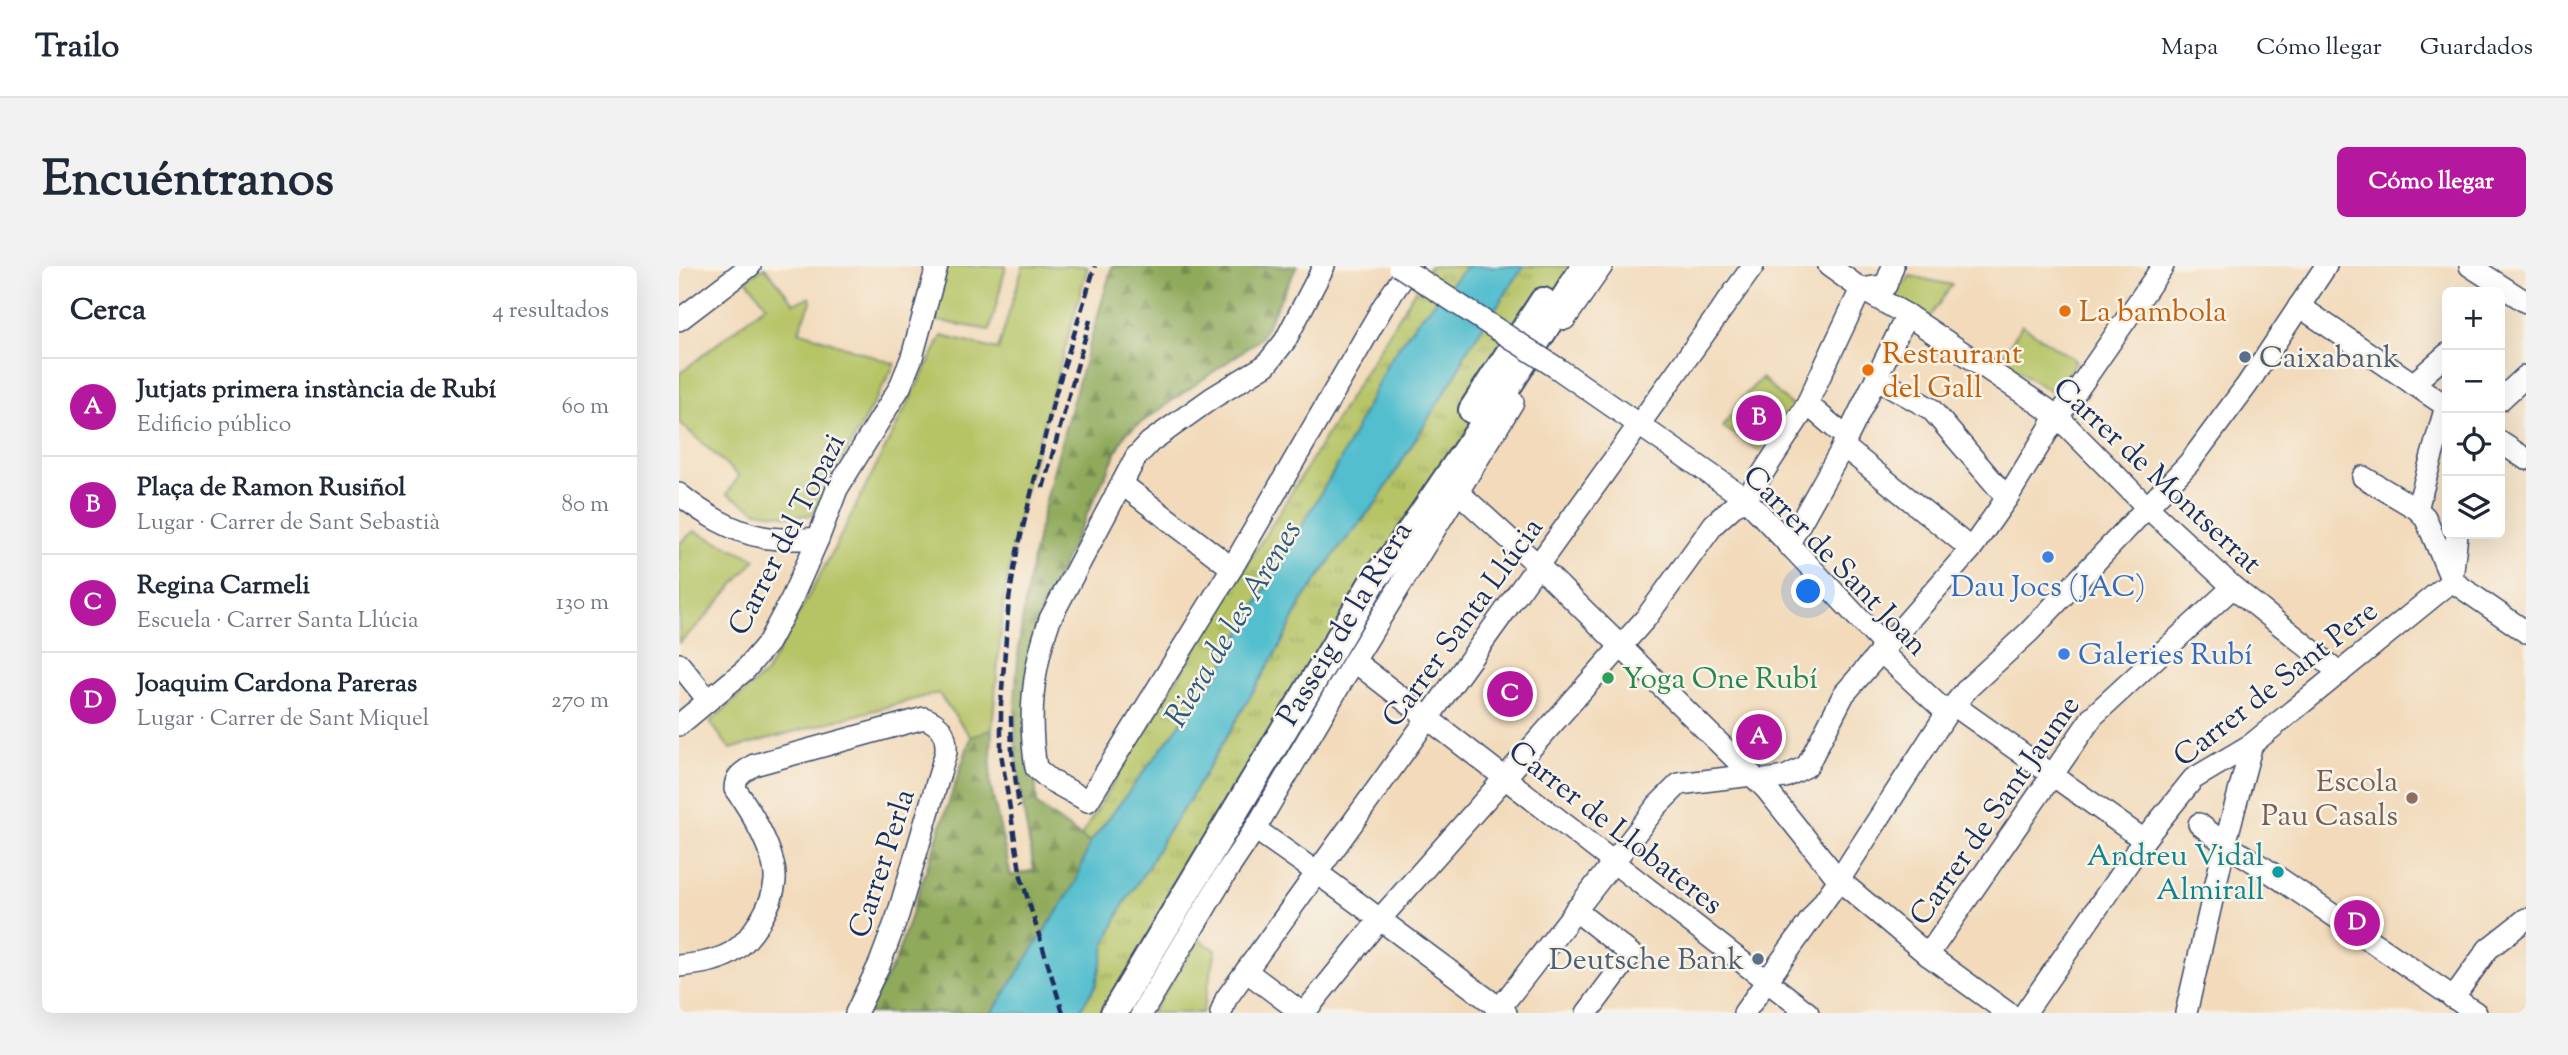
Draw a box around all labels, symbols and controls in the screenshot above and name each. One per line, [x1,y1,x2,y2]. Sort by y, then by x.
text: Trailo [35,24,119,72]
text: Mapa [2161,31,2218,65]
text: Cómo llegar [2256,31,2382,65]
text: Guardados [2420,31,2533,65]
text: Encuéntranos [42,147,334,217]
button: Cómo llegar [2337,147,2526,217]
map controls [2442,287,2505,539]
button: + [2442,287,2505,350]
text: Cerca [70,290,146,333]
place label: La bambola [2079,292,2227,335]
text: 4 resultados [492,295,609,328]
marker: La bambola [2057,303,2073,319]
place label: Restaurant del Gall [1882,334,2022,411]
place label: Caixabank [2259,338,2399,381]
marker: Caixabank [2237,349,2253,365]
button: − [2442,350,2505,413]
marker: Restaurant del Gall [1860,362,1876,378]
street label: Carrer de Montserrat [2042,368,2270,585]
text: Jutjats primera instància de Rubí [137,372,496,409]
text: A [84,391,102,424]
text: 60 m [561,391,609,424]
pin: B [1736,392,1782,444]
text: Edificio público [137,409,291,442]
button: locate [2442,413,2505,476]
street label: Carrer del Topazi [719,427,858,644]
street label: Carrer de Sant Joan [1732,457,1937,667]
text: Plaça de Ramon Rusiñol [137,470,406,507]
button: layers [2442,476,2505,539]
text: B [86,489,100,522]
text: 80 m [561,489,609,522]
text: Lugar · Carrer de Sant Sebastià [137,507,440,540]
street label: Carrer Santa Llúcia [1374,510,1550,734]
water label: Riera de les Arenes [1155,512,1315,737]
street label: Passeig de la Riera [1268,514,1424,735]
marker: Dau Jocs (JAC) [2040,549,2056,565]
place label: Dau Jocs (JAC) [1951,567,2146,610]
text: Regina Carmeli [137,568,310,605]
your location [1791,574,1825,608]
text: C [84,587,102,620]
text: 130 m [556,587,609,620]
street label: Carrer de Sant Pere [2165,591,2388,779]
text: Escuela · Carrer Santa Llúcia [137,605,419,638]
place label: Galeries Rubí [2078,635,2253,678]
marker: Galeries Rubí [2056,646,2072,662]
place label: Yoga One Rubí [1622,659,1818,702]
text: Joaquim Cardona Pareras [137,666,417,703]
pin: C [1487,668,1533,720]
marker: Yoga One Rubí [1600,670,1616,686]
text: D [84,685,102,718]
text: 270 m [551,685,609,718]
street label: Carrer de Sant Jaume [1900,688,2092,935]
text: Lugar · Carrer de Sant Miquel [137,703,429,736]
pin: A [1736,711,1782,763]
street label: Carrer de Llobateres [1498,731,1731,926]
place label: Escola Pau Casals [2261,762,2398,839]
street label: Carrer Perla [839,784,928,944]
marker: Escola Pau Casals [2404,790,2420,806]
place label: Andreu Vidal Almirall [2087,836,2264,913]
marker: Andreu Vidal Almirall [2270,864,2286,880]
pin: D [2334,897,2380,949]
place label: Deutsche Bank [1549,940,1744,983]
marker: Deutsche Bank [1750,951,1766,967]

